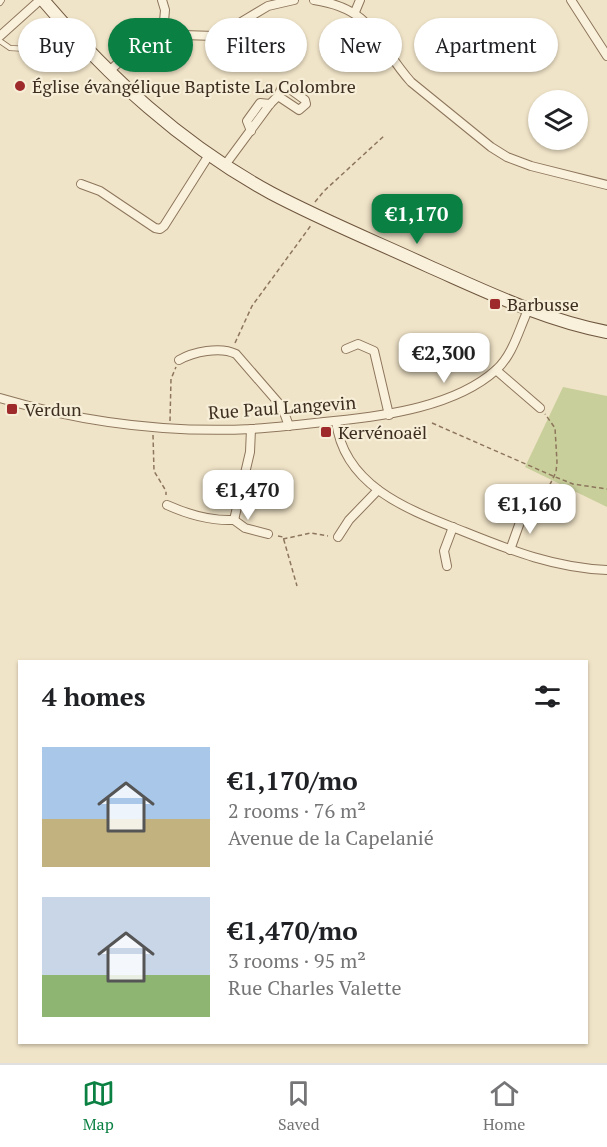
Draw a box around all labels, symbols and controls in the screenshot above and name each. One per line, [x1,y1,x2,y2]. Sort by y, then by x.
chip: Buy [18,18,96,72]
chip: Rent [108,18,193,72]
chip: Filters [205,18,307,72]
chip: New [319,18,402,72]
chip: Apartment [414,18,558,72]
place label: Église évangélique Baptiste La Colombre [32,74,356,98]
marker: Église évangélique Baptiste La Colombre [13,79,27,93]
map controls [528,90,588,150]
button: layers [528,90,588,150]
pin: €1,170 [368,194,466,245]
text: €1,170 [386,200,448,227]
place label: Barbusse [507,292,579,316]
marker: Barbusse [488,297,502,311]
pin: €2,300 [395,333,493,384]
text: €2,300 [413,339,475,366]
street label: Rue Paul Langevin [207,390,357,424]
place label: Verdun [24,397,82,421]
marker: Verdun [5,402,19,416]
place label: Kervénoaël [338,420,427,444]
marker: Kervénoaël [319,425,333,439]
pin: €1,470 [199,470,297,521]
text: €1,470 [217,476,279,503]
pin: €1,160 [481,484,579,535]
text: €1,160 [499,490,561,517]
text: 4 homes [42,679,146,713]
icon: filters [531,680,564,713]
text: €1,170/mo [228,763,358,797]
icon: home [90,771,162,843]
text: 2 rooms · 76 m² [228,797,366,824]
text: Avenue de la Capelanié [228,824,434,851]
text: €1,470/mo [228,913,358,947]
icon: home [90,921,162,993]
text: 3 rooms · 95 m² [228,947,366,974]
text: Rue Charles Valette [228,974,402,1001]
tab: Map [82,1077,115,1135]
tab: Saved [278,1077,320,1135]
tab: Home [483,1077,525,1135]

